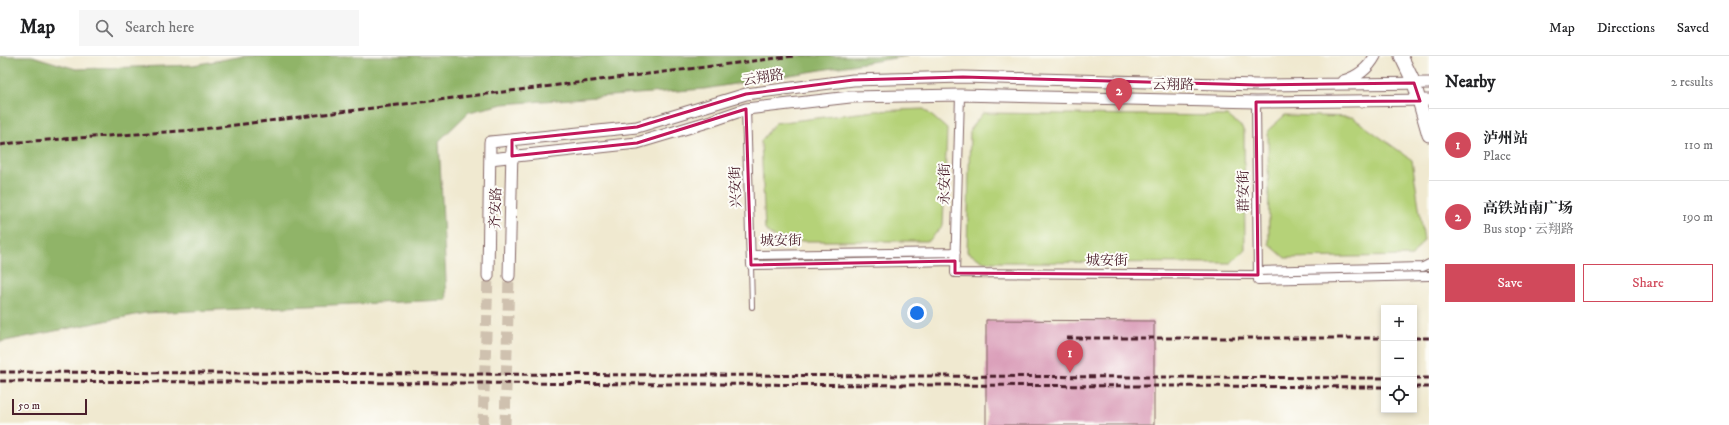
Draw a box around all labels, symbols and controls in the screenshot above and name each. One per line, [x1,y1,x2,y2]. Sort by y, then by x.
search box [79,10,359,46]
text: Map [20,16,55,39]
icon: search [93,17,115,39]
text: Search here [125,18,194,37]
text: Map [1549,19,1575,37]
text: Directions [1597,19,1655,37]
text: Saved [1677,19,1709,37]
street label: 云翔路 [741,66,785,90]
text: Nearby [1445,71,1495,93]
text: 2 results [1671,74,1713,90]
street label: 云翔路 [1152,76,1194,94]
pin: 2 [1106,78,1132,111]
text: 泸州站 [1483,129,1528,148]
text: 1 [1456,137,1460,153]
text: 110 m [1684,137,1713,153]
text: Place [1483,148,1511,164]
street label: 永安街 [936,163,954,205]
street label: 兴安街 [726,166,746,208]
street label: 群安街 [1235,170,1253,212]
street label: 齐安路 [486,187,506,229]
text: 高铁站南广场 [1483,199,1573,218]
text: 2 [1455,209,1461,225]
text: 190 m [1682,209,1713,225]
text: Bus stop · 云翔路 [1483,221,1574,237]
street label: 城安街 [760,232,802,250]
street label: 城安街 [1086,252,1128,270]
button: Save [1445,264,1575,302]
button: Share [1583,264,1713,302]
your location [907,303,927,323]
map controls [1381,305,1417,413]
button: + [1381,305,1417,341]
pin: 1 [1057,340,1083,373]
button: − [1381,341,1417,377]
button: locate [1381,377,1417,413]
scale bar [12,397,87,416]
text: 50 m [18,399,40,413]

